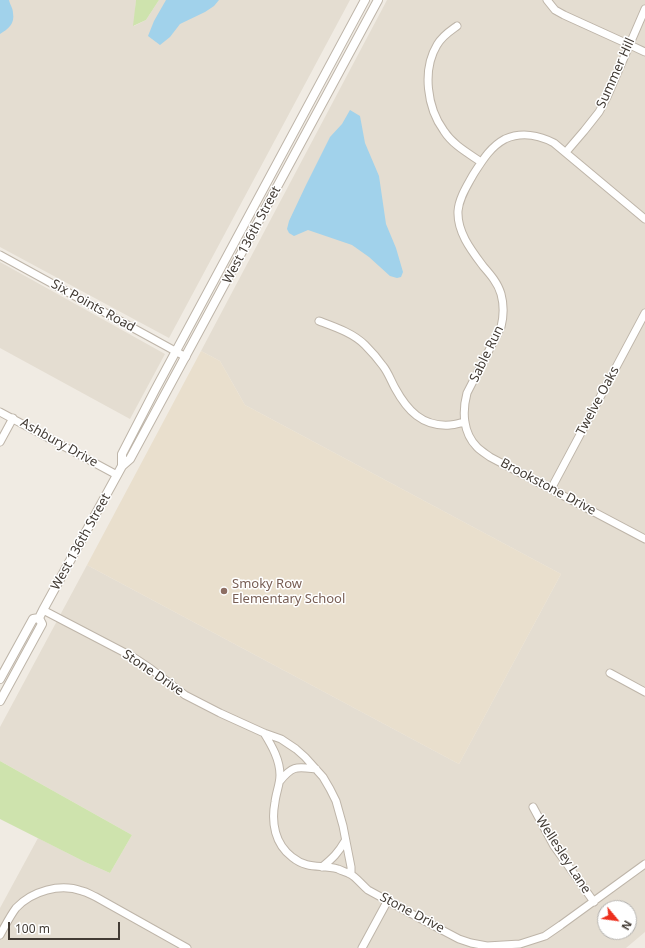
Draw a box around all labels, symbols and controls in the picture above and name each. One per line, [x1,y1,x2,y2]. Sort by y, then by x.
street label: Summer Hill [594,35,638,111]
street label: West 136th Street [220,184,284,286]
street label: Six Points Road [48,277,138,335]
street label: Sable Run [467,323,507,385]
street label: Twelve Oaks [573,364,623,438]
street label: Ashbury Drive [18,415,100,471]
street label: Brookstone Drive [498,455,598,519]
street label: West 136th Street [48,491,114,593]
place label: Smoky Row Elementary School [232,576,345,607]
marker: Smoky Row Elementary School [219,586,229,596]
street label: Stone Drive [119,647,187,699]
street label: Wellesley Lane [532,813,594,897]
street label: Stone Drive [377,890,447,936]
north arrow [597,900,637,940]
scale bar [10,914,122,940]
text: N [618,918,636,933]
text: 100 m [15,920,50,937]

